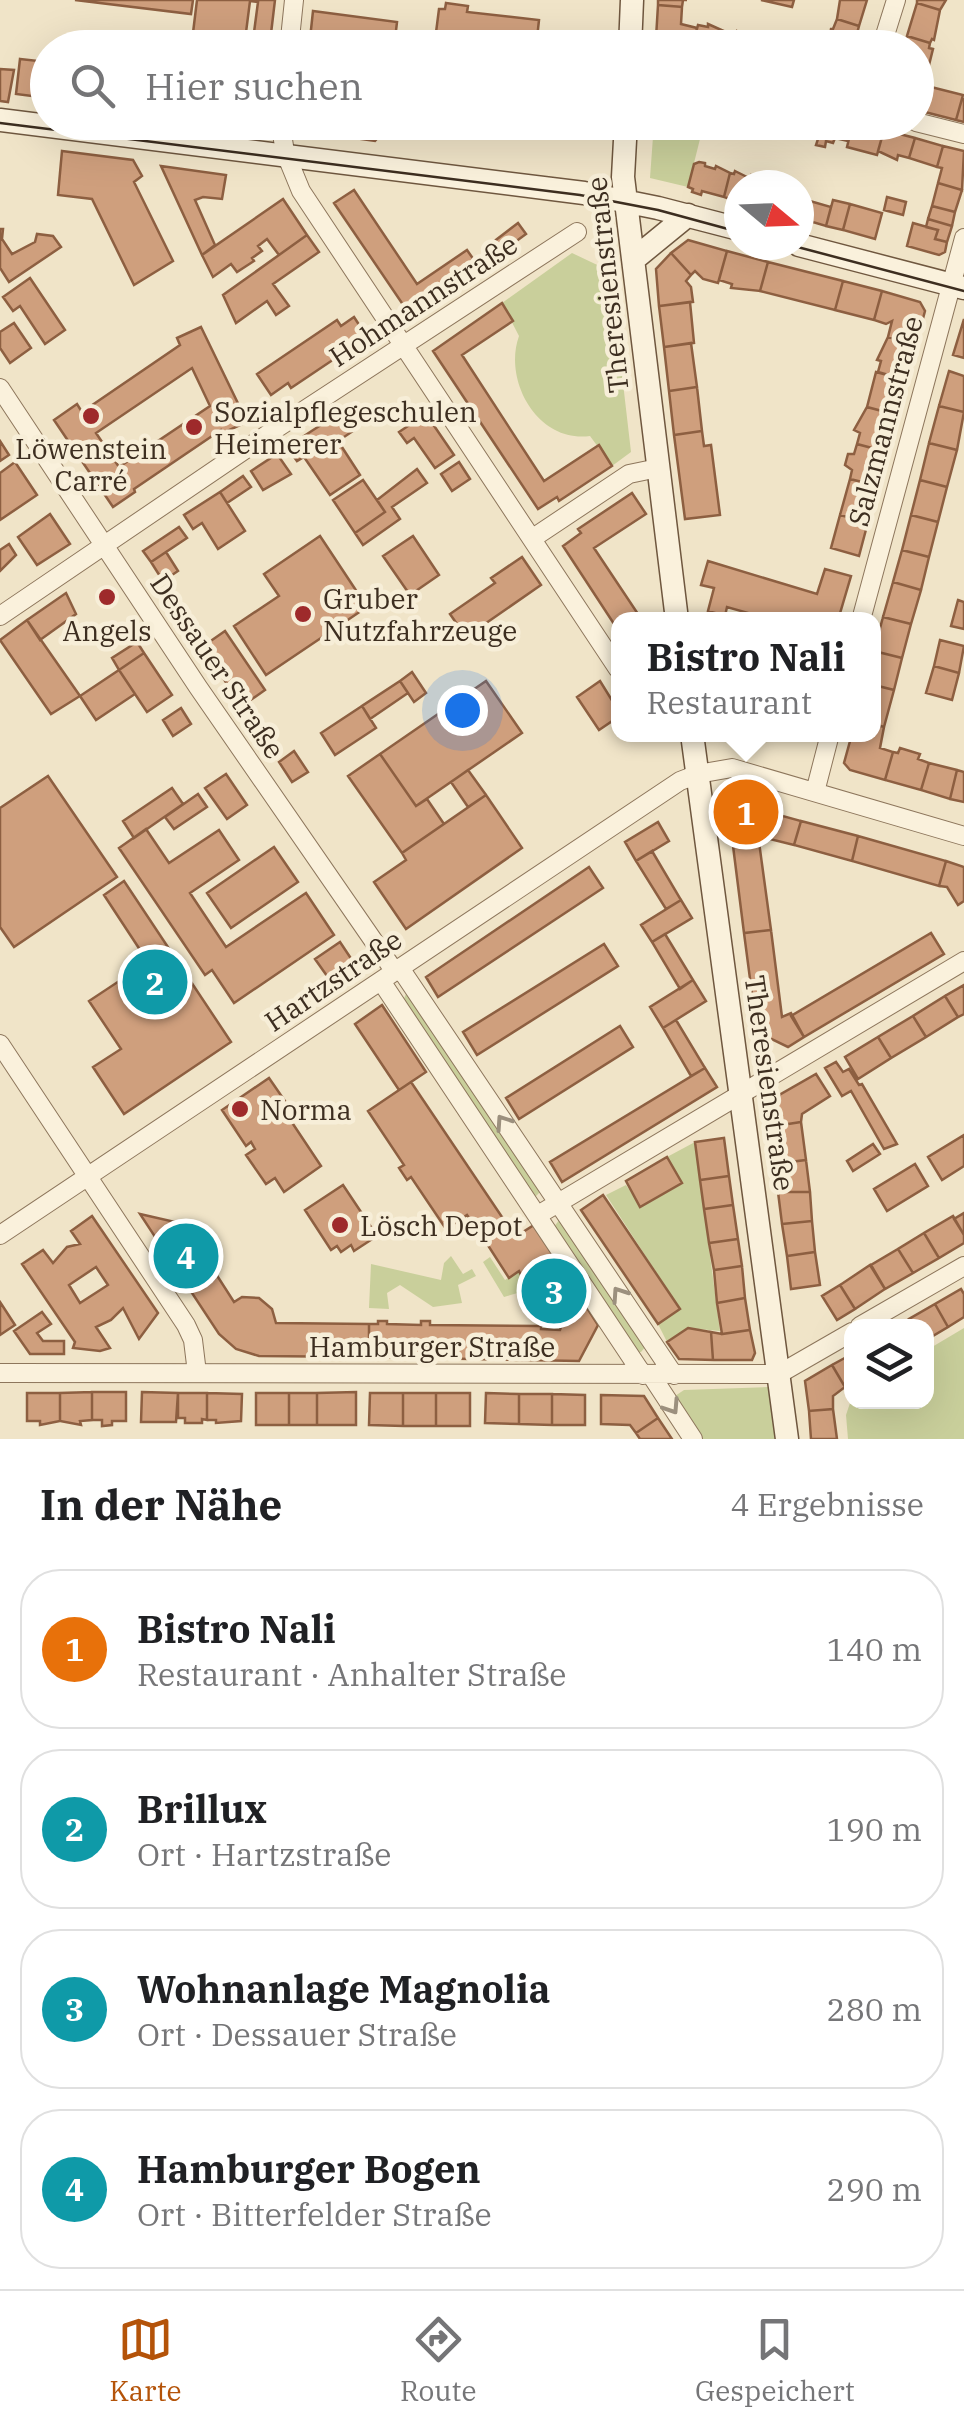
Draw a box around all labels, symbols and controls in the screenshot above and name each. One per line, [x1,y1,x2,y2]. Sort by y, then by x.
search box [30,30,934,140]
icon: search [65,58,120,113]
text: Hier suchen [145,61,363,110]
north arrow [724,170,814,260]
street label: Theresienstraße [577,175,637,395]
street label: Hohmannstraße [322,225,524,375]
street label: Salzmannstraße [839,312,931,530]
place label: Sozialpflegeschulen Heimerer [214,393,477,462]
marker: Löwenstein Carré [80,405,102,427]
marker: Sozialpflegeschulen Heimerer [183,416,205,438]
place label: Löwenstein Carré [15,430,167,499]
street label: Dessauer Straße [142,566,294,766]
place label: Gruber Nutzfahrzeuge [323,580,517,649]
marker: Angels [96,586,118,608]
marker: Gruber Nutzfahrzeuge [292,603,314,625]
place label: Angels [62,612,152,649]
popup [611,612,881,742]
text: Bistro Nali [647,632,845,681]
text: Restaurant [647,681,812,723]
your location [437,685,488,736]
pin: 1 [714,774,778,850]
street label: Hartzstraße [257,921,409,1039]
pin: 2 [122,944,188,1020]
street label: Theresienstraße [737,973,803,1193]
place label: Norma [260,1091,352,1128]
marker: Norma [229,1098,251,1120]
one-way arrow [497,1115,516,1133]
place label: Lösch Depot [360,1207,523,1244]
marker: Lösch Depot [329,1214,351,1236]
pin: 4 [154,1218,218,1294]
pin: 3 [522,1254,586,1328]
one-way arrow [613,1287,631,1306]
map controls [844,1319,934,1409]
button: layers [844,1319,934,1409]
street label: Hamburger Straße [309,1328,555,1365]
one-way arrow [660,1396,679,1414]
text: In der Nähe [40,1477,282,1532]
text: 4 Ergebnisse [730,1483,924,1525]
text: Bistro Nali [137,1604,336,1653]
text: 1 [65,1628,84,1670]
text: 140 m [826,1628,922,1670]
text: Restaurant · Anhalter Straße [137,1653,567,1695]
text: Brillux [137,1784,267,1833]
text: 2 [65,1808,84,1850]
text: 190 m [826,1808,922,1850]
text: Ort · Hartzstraße [137,1833,391,1875]
text: Wohnanlage Magnolia [137,1964,550,2013]
text: 3 [65,1988,84,2030]
text: 280 m [826,1988,922,2030]
text: Ort · Dessauer Straße [137,2013,457,2055]
text: Hamburger Bogen [137,2144,481,2193]
text: 4 [65,2168,84,2210]
text: 290 m [826,2168,922,2210]
text: Ort · Bitterfelder Straße [137,2193,492,2235]
tab: Karte [109,2312,182,2409]
tab: Route [400,2312,477,2409]
tab: Gespeichert [695,2312,855,2409]

